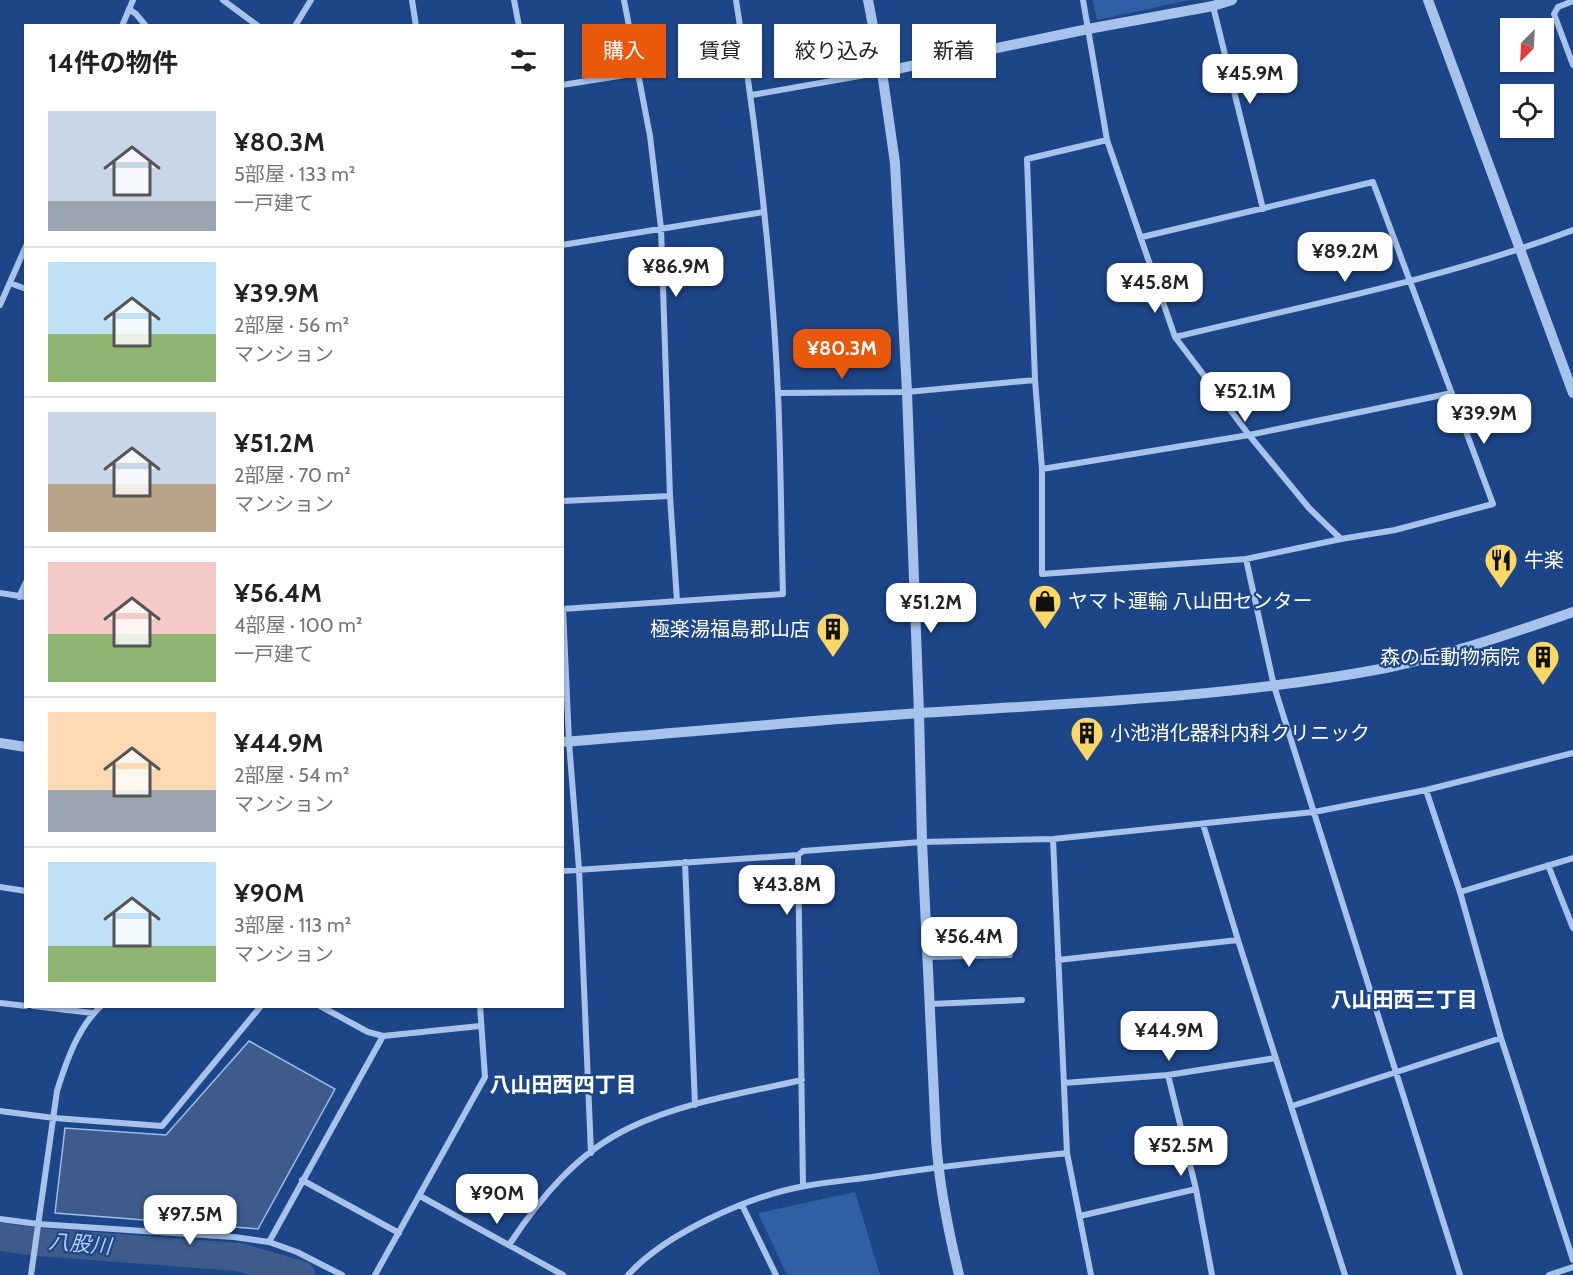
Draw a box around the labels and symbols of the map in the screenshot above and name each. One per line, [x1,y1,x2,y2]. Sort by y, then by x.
north arrow [1500,18,1554,72]
pin: ¥45.9M [1201,54,1299,105]
pin: ¥89.2M [1296,232,1394,283]
pin: ¥86.9M [627,247,725,298]
pin: ¥45.8M [1106,263,1204,314]
pin: ¥80.3M [793,329,891,380]
pin: ¥52.1M [1196,372,1294,423]
pin: ¥39.9M [1435,394,1533,445]
restaurant icon: 牛楽 [1483,542,1519,589]
place label: 牛楽 [1524,548,1564,572]
pin: ¥51.2M [882,583,980,634]
shop icon: ヤマト運輸 八山田センター [1027,583,1063,630]
place label: ヤマト運輸 八山田センター [1068,589,1313,613]
building icon: 極楽湯福島郡山店 [815,611,851,658]
place label: 極楽湯福島郡山店 [650,617,810,641]
building icon: 森の丘動物病院 [1525,639,1561,686]
place label: 森の丘動物病院 [1380,645,1520,669]
building icon: 小池消化器科内科クリニック [1069,715,1105,762]
place label: 小池消化器科内科クリニック [1110,721,1370,745]
pin: ¥43.8M [738,865,836,916]
pin: ¥56.4M [920,917,1018,968]
district label: 八山田西三丁目 [1331,987,1478,1012]
pin: ¥44.9M [1120,1011,1218,1062]
district label: 八山田西四丁目 [490,1072,637,1097]
pin: ¥52.5M [1132,1126,1230,1177]
pin: ¥90M [461,1174,533,1225]
pin: ¥97.5M [141,1195,239,1246]
water label: 八股川 [48,1228,115,1259]

